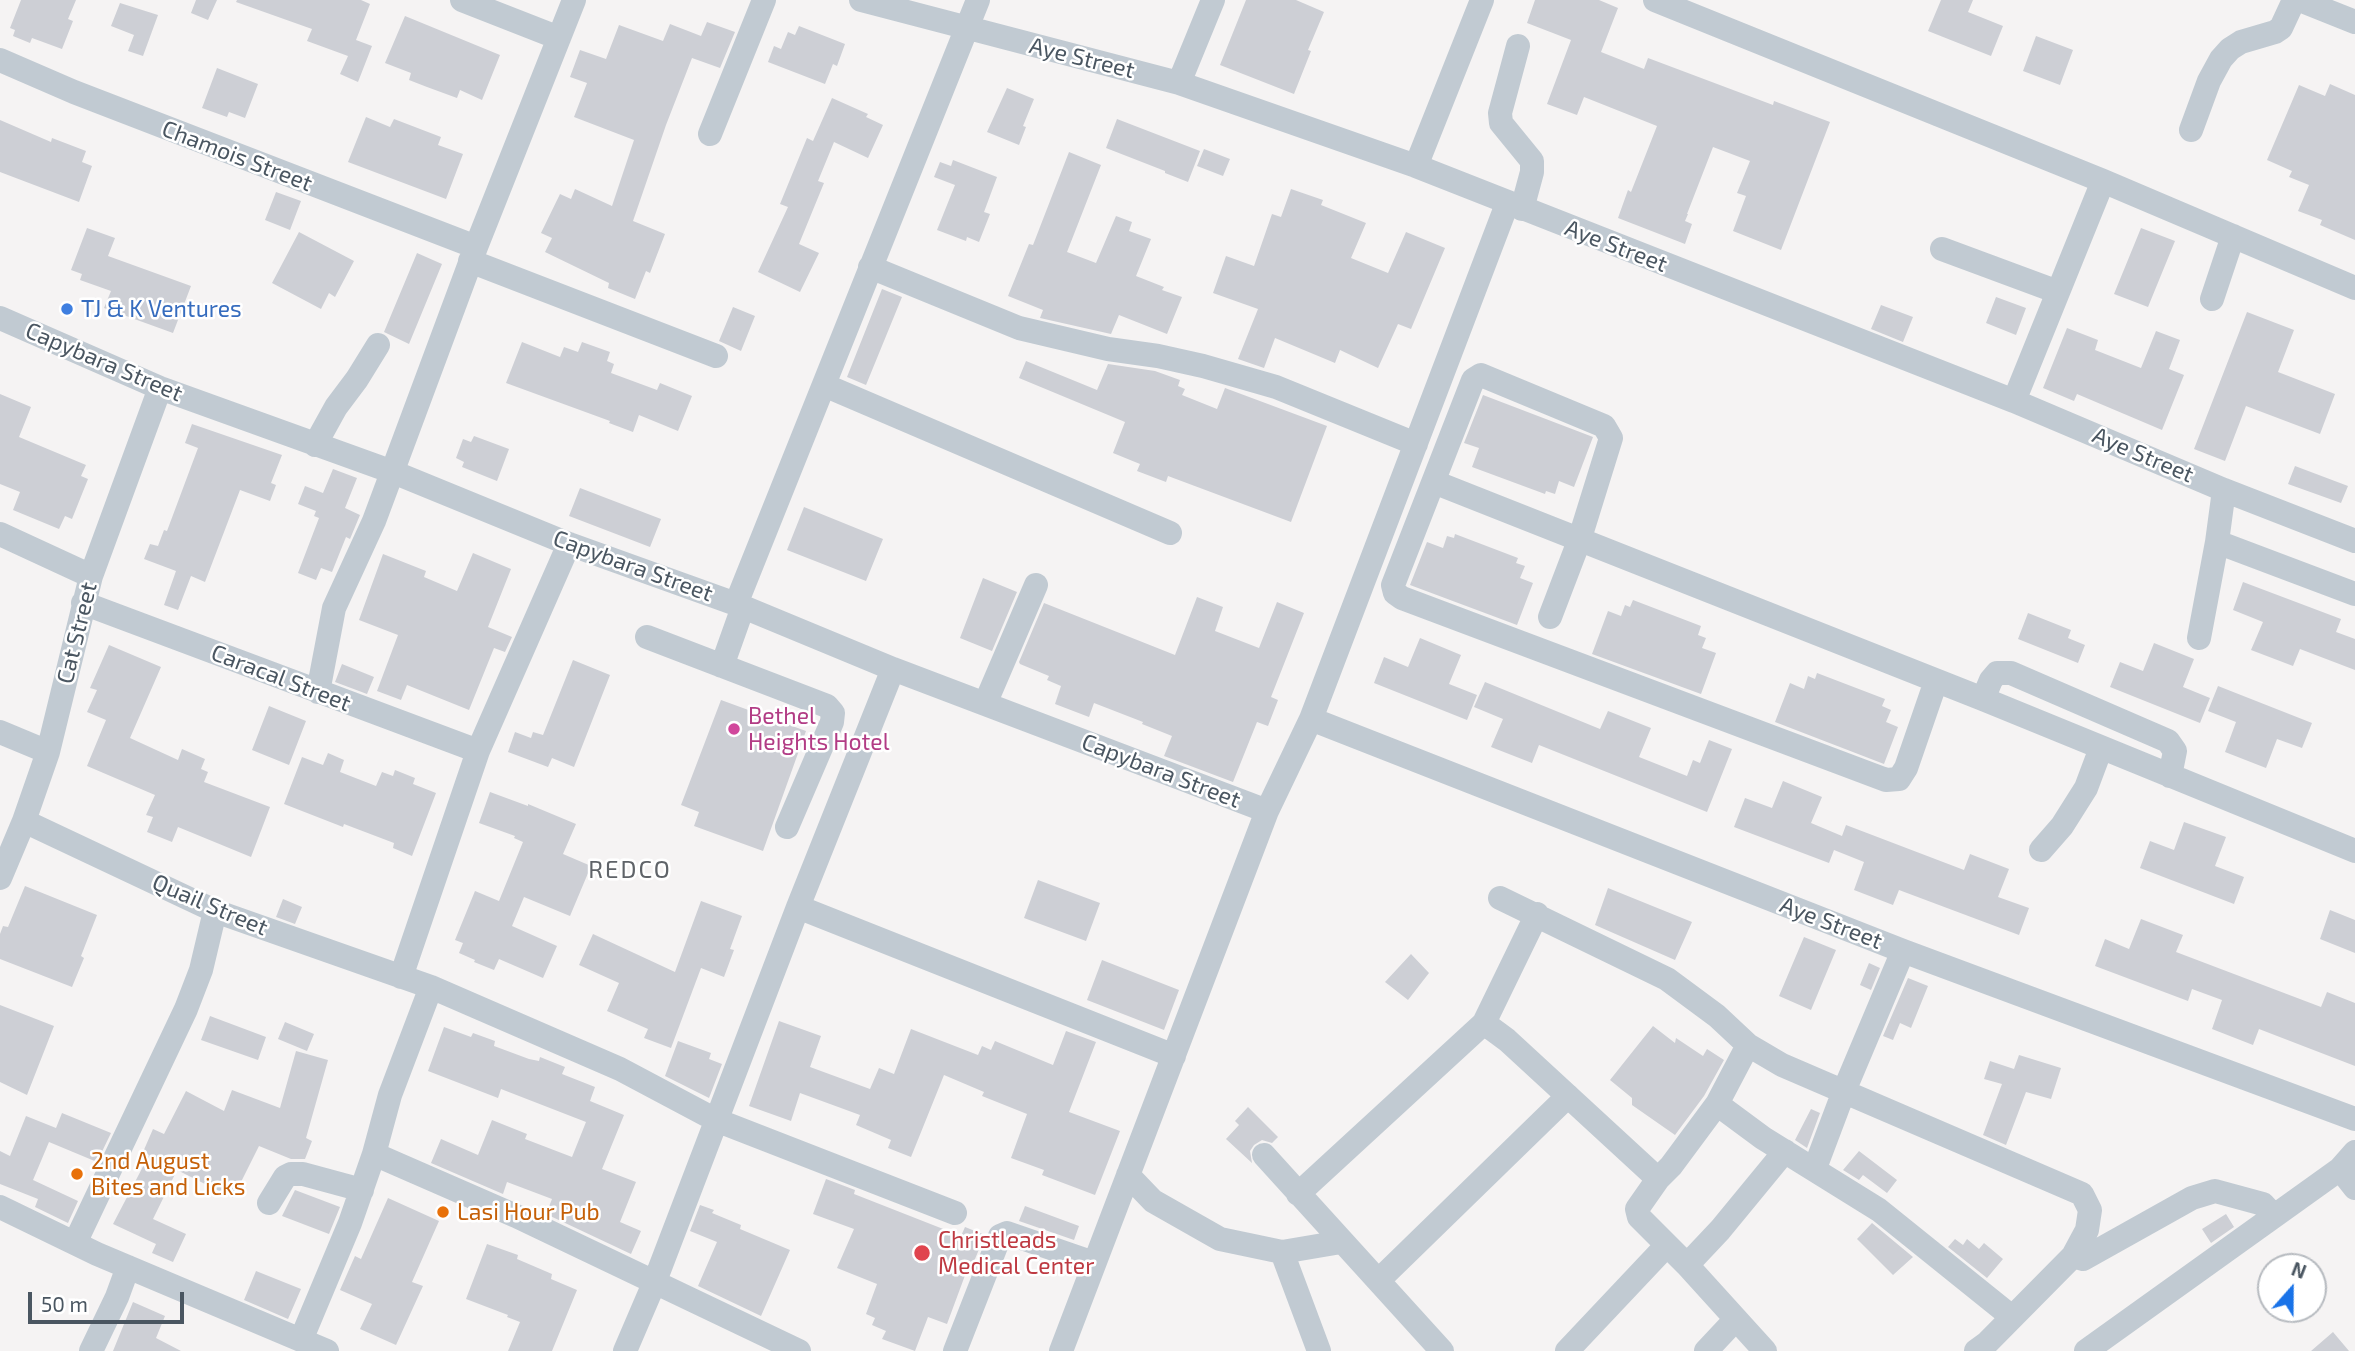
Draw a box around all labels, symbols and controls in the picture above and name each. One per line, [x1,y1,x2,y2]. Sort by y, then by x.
street label: Aye Street [1027,32,1137,84]
street label: Chamois Street [158,115,316,197]
street label: Aye Street [1561,214,1671,278]
place label: TJ & K Ventures [81,295,242,323]
marker: TJ & K Ventures [59,301,75,317]
street label: Capybara Street [21,317,187,407]
street label: Aye Street [2088,421,2198,489]
street label: Capybara Street [549,524,717,608]
street label: Cat Street [51,579,103,687]
street label: Caracal Street [207,639,355,717]
place label: Bethel Heights Hotel [748,702,890,756]
marker: Bethel Heights Hotel [726,721,742,737]
street label: Capybara Street [1078,728,1244,814]
district label: REDCO [589,856,671,884]
street label: Quail Street [148,868,272,942]
street label: Aye Street [1776,891,1886,955]
place label: 2nd August Bites and Licks [91,1147,245,1201]
marker: 2nd August Bites and Licks [69,1166,85,1182]
place label: Lasi Hour Pub [457,1198,600,1226]
marker: Lasi Hour Pub [435,1204,451,1220]
place label: Christleads Medical Center [938,1226,1094,1280]
marker: Christleads Medical Center [912,1243,932,1263]
north arrow [2257,1253,2327,1323]
text: N [2288,1257,2310,1283]
scale bar [32,1278,187,1322]
text: 50 m [41,1291,88,1316]

